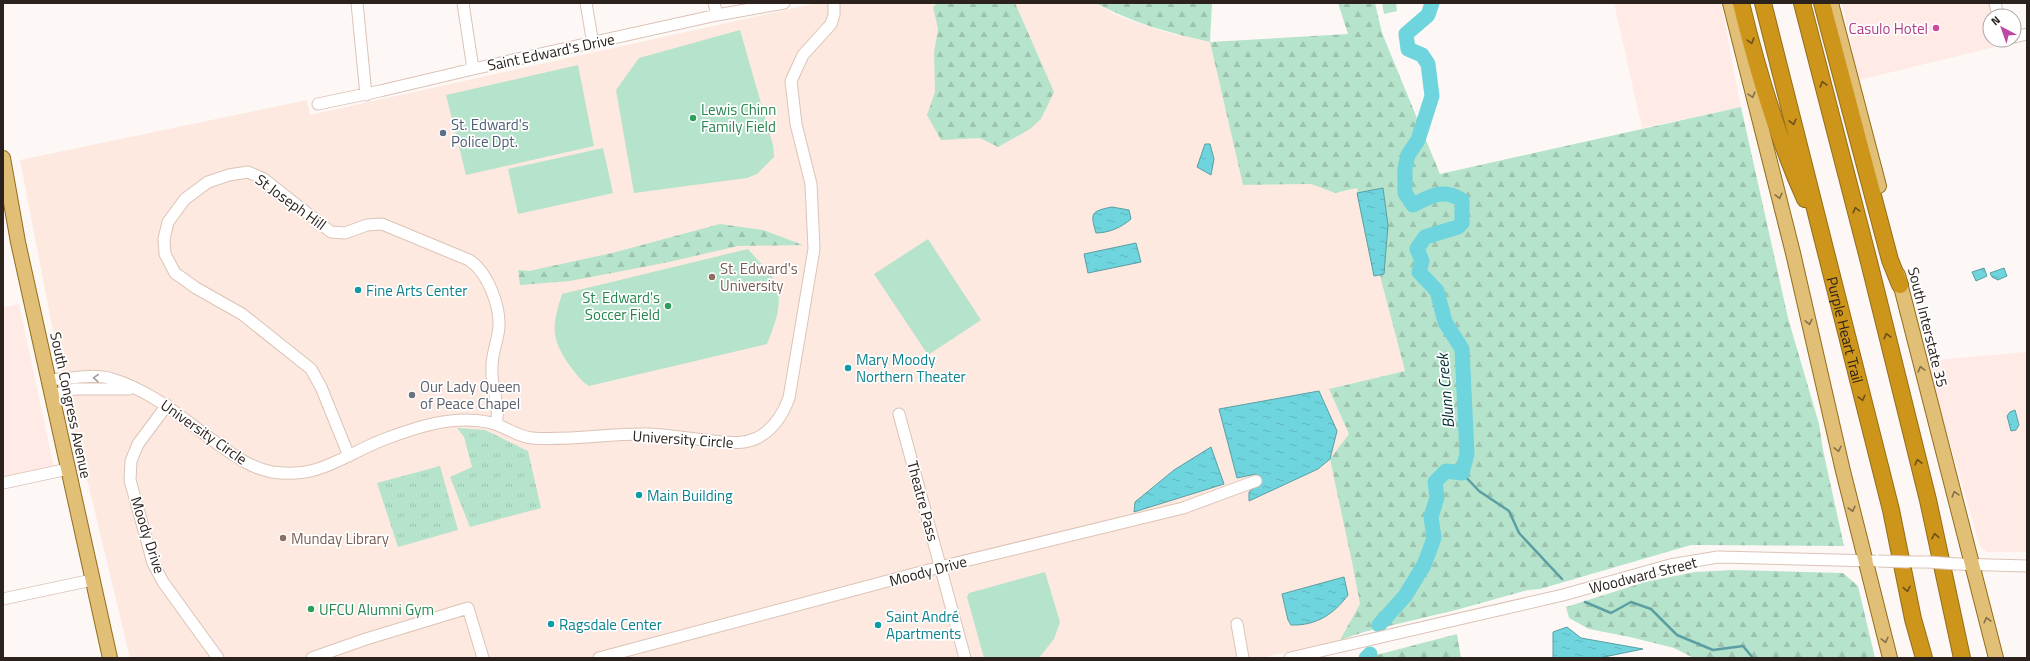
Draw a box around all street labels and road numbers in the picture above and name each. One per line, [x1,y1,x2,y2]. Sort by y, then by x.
street label: Saint Edward's Drive [485,27,617,77]
street label: St Joseph Hill [251,168,331,236]
street label: South Interstate 35 [1902,265,1954,389]
street label: Purple Heart Trail [1821,274,1870,386]
street label: South Congress Avenue [44,330,98,480]
street label: University Circle [156,394,252,470]
street label: University Circle [632,424,734,454]
street label: Theatre Pass [901,458,945,544]
street label: Moody Drive [125,494,171,576]
street label: Moody Drive [887,550,969,592]
street label: Woodward Street [1587,550,1700,600]

